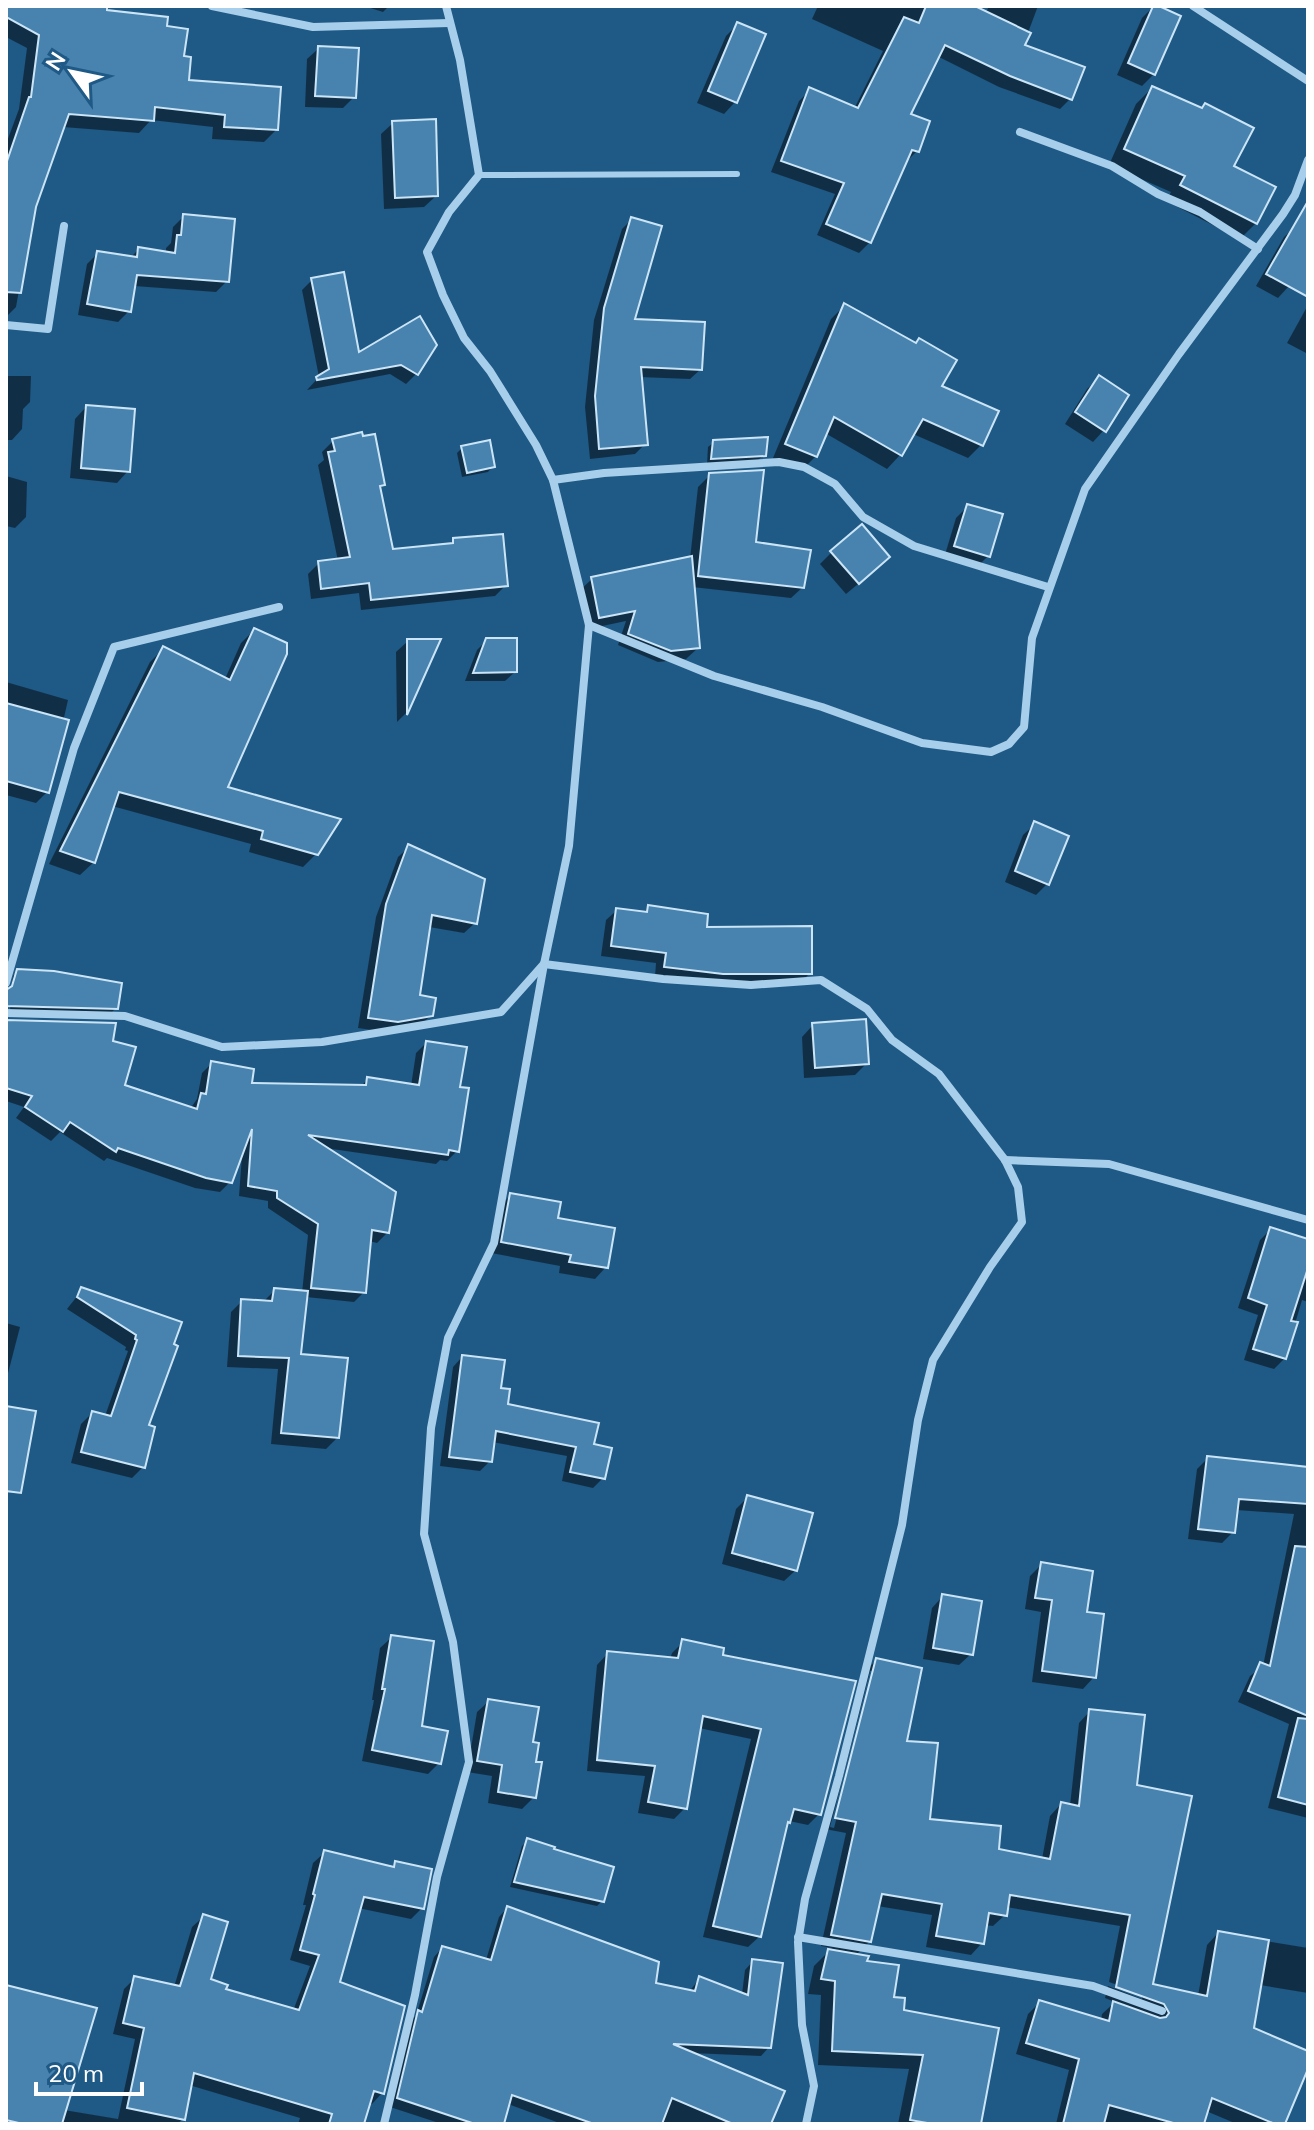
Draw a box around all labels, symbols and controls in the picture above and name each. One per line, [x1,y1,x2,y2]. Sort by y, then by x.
north arrow [32,32,112,112]
text: N [39,47,71,76]
scale bar [36,2046,142,2096]
text: 20 m [48,2058,104,2088]

